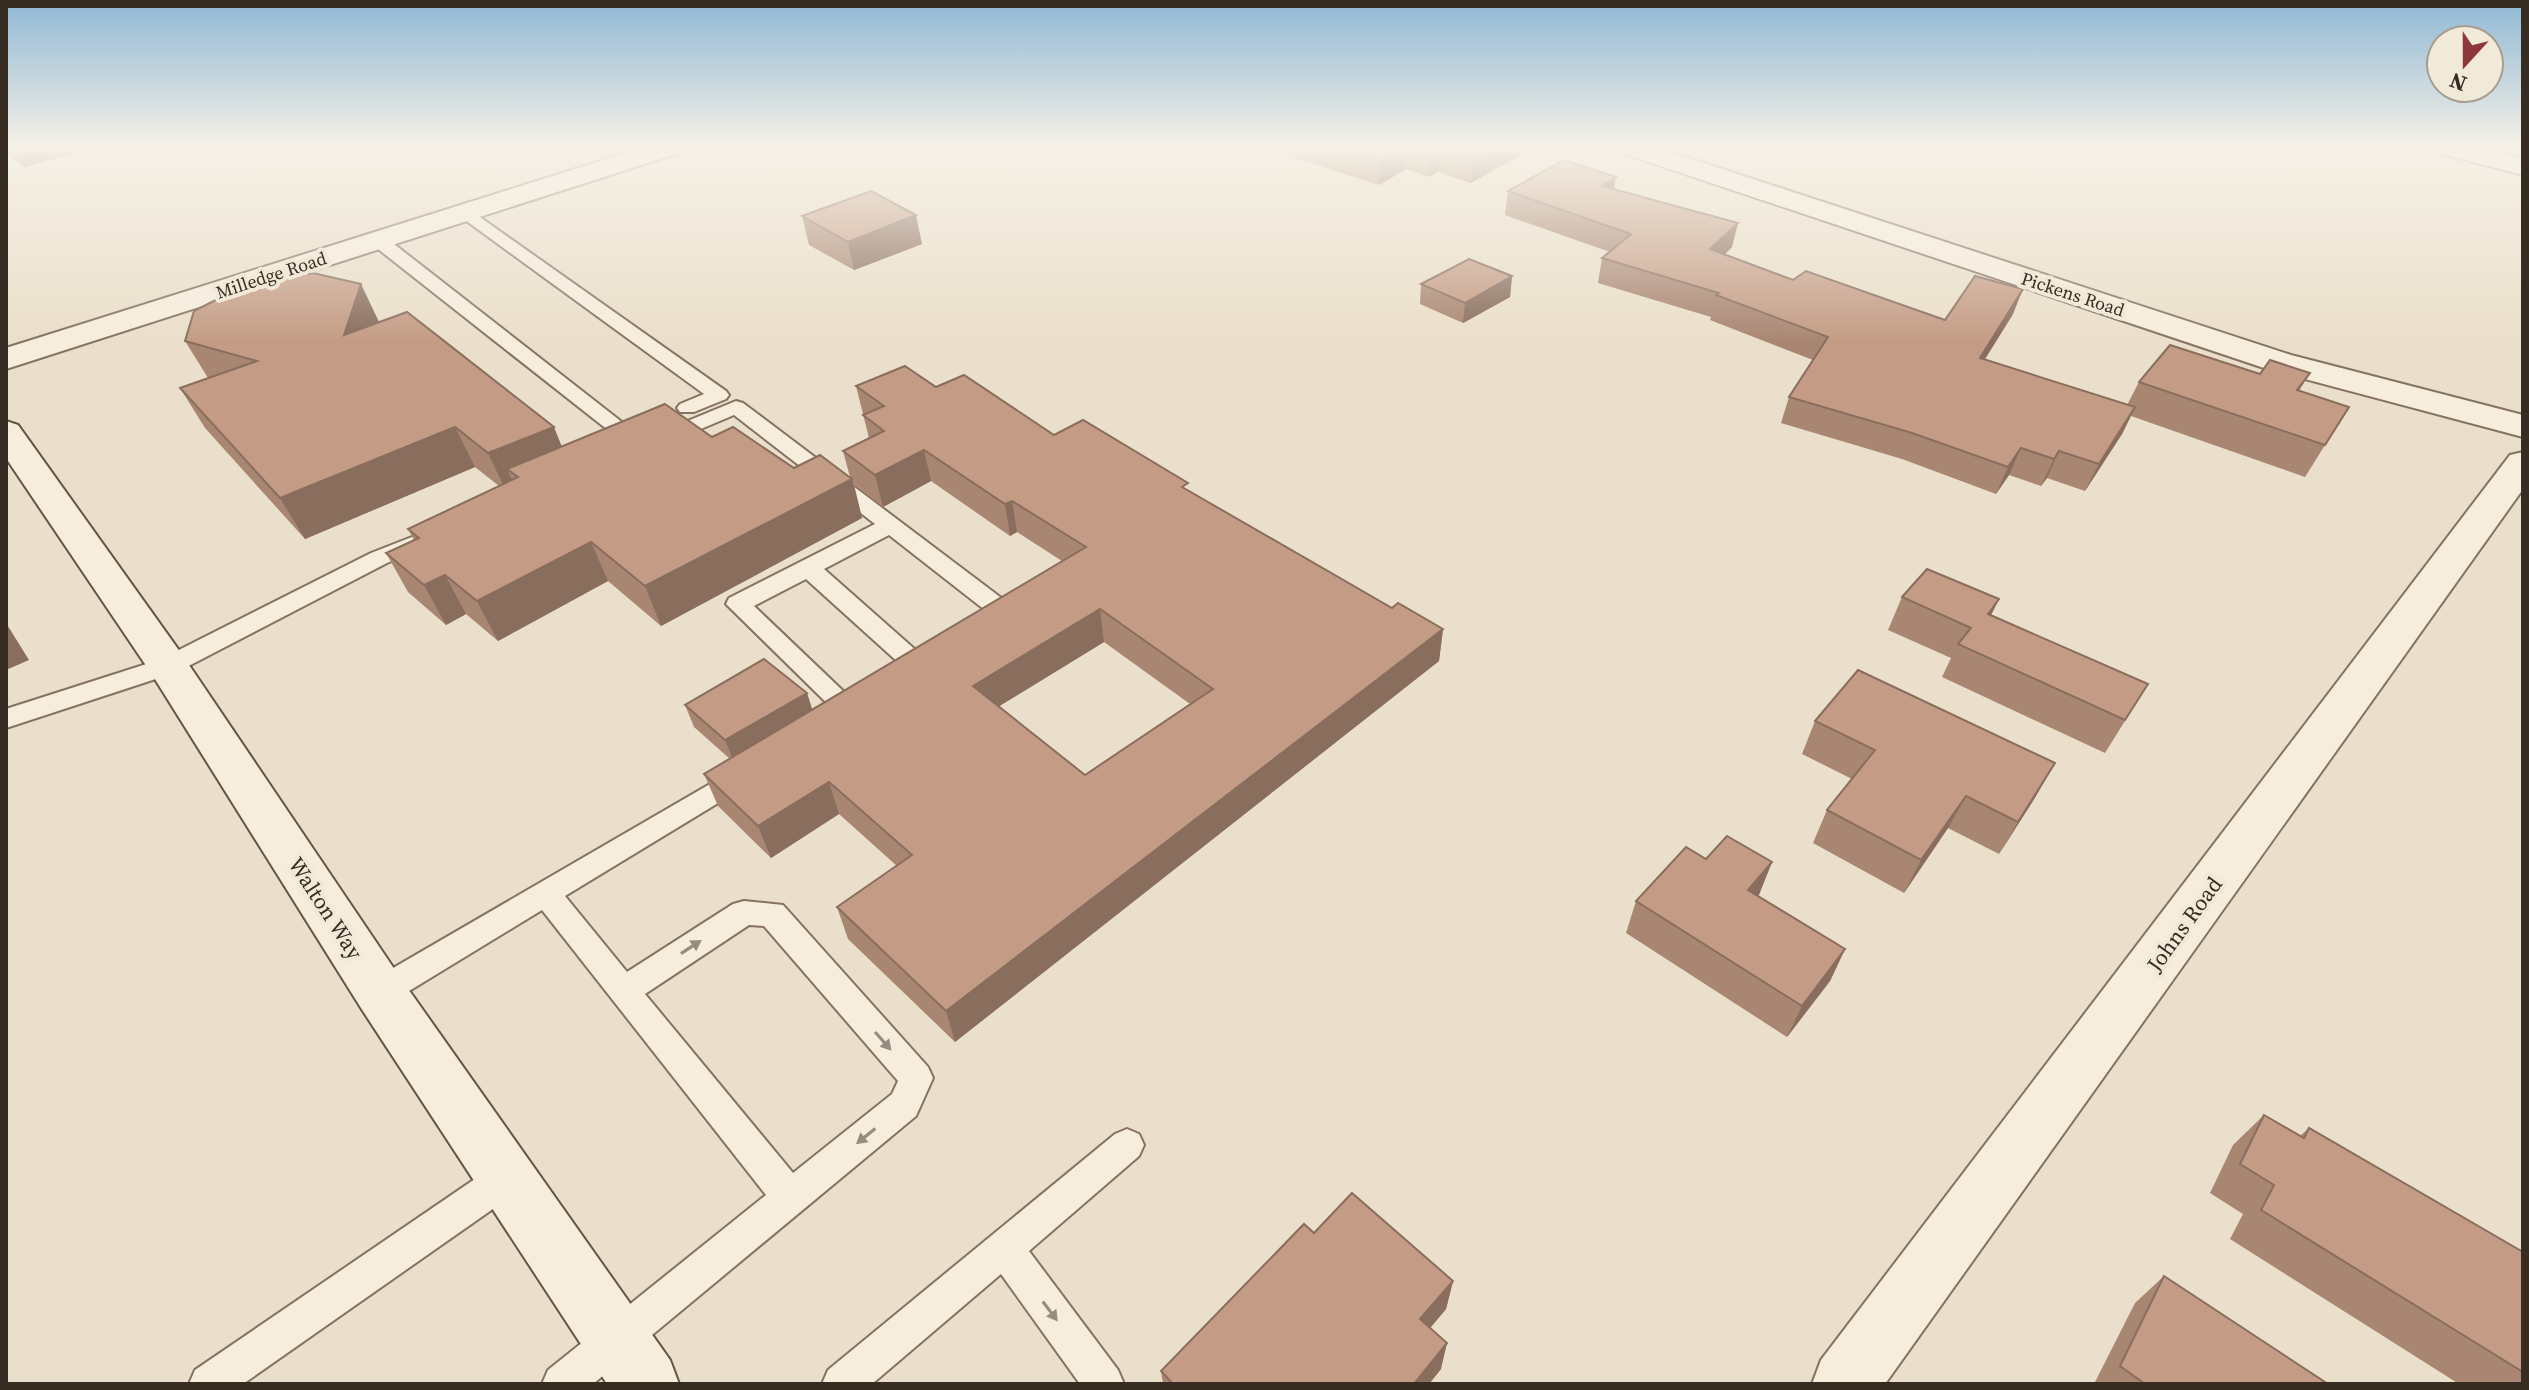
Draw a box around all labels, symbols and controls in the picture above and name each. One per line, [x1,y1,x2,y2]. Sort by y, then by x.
north arrow [2425,24,2505,104]
text: N [2445,66,2471,100]
street label: Milledge Road [213,245,329,305]
street label: Pickens Road [2018,266,2128,322]
street label: Walton Way [282,851,371,966]
street label: Johns Road [2139,870,2229,978]
one-way arrow [680,941,702,955]
one-way arrow [874,1030,891,1050]
one-way arrow [856,1127,876,1144]
one-way arrow [1042,1301,1058,1321]

